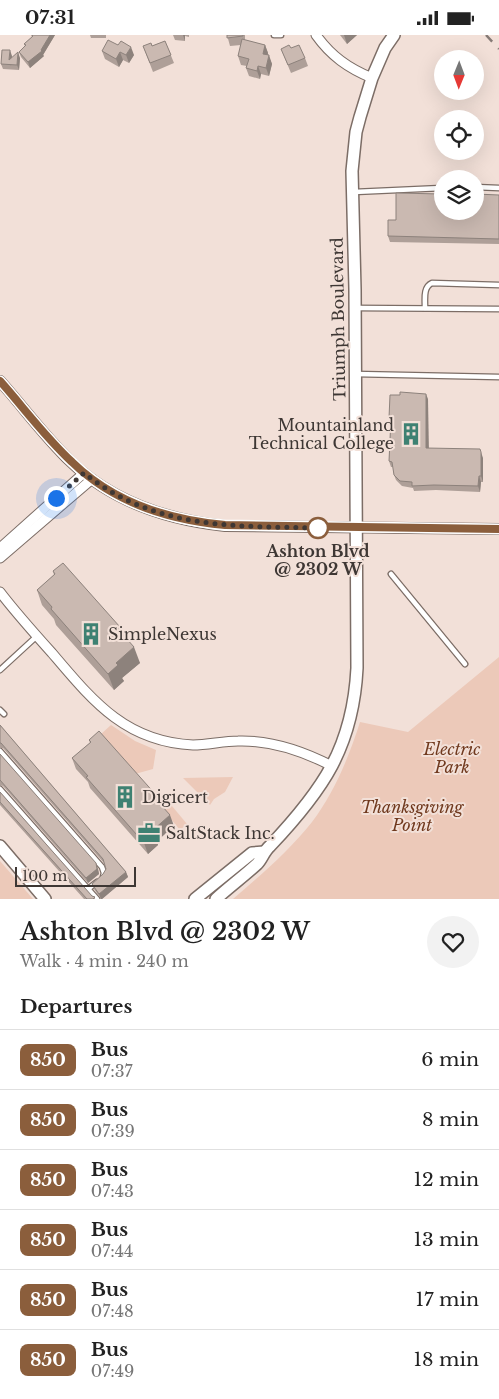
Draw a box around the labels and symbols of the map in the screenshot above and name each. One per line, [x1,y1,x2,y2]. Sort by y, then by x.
north arrow [434,50,484,100]
street label: Triumph Boulevard [327,237,349,401]
place label: Mountainland Technical College [249,415,394,453]
building icon: Mountainland Technical College [398,421,424,447]
your location [44,486,69,511]
marker: Ashton Blvd @ 2302 W [307,517,329,539]
place label: Ashton Blvd @ 2302 W [265,541,370,579]
building icon: SimpleNexus [78,621,104,647]
place label: SimpleNexus [108,624,217,644]
park label: Electric Park [423,739,480,777]
building icon: Digicert [112,784,138,810]
place label: Digicert [142,787,208,807]
park label: Thanksgiving Point [361,797,465,835]
office icon: SaltStack Inc. [136,820,162,846]
place label: SaltStack Inc. [166,823,275,843]
scale bar [15,864,136,887]

